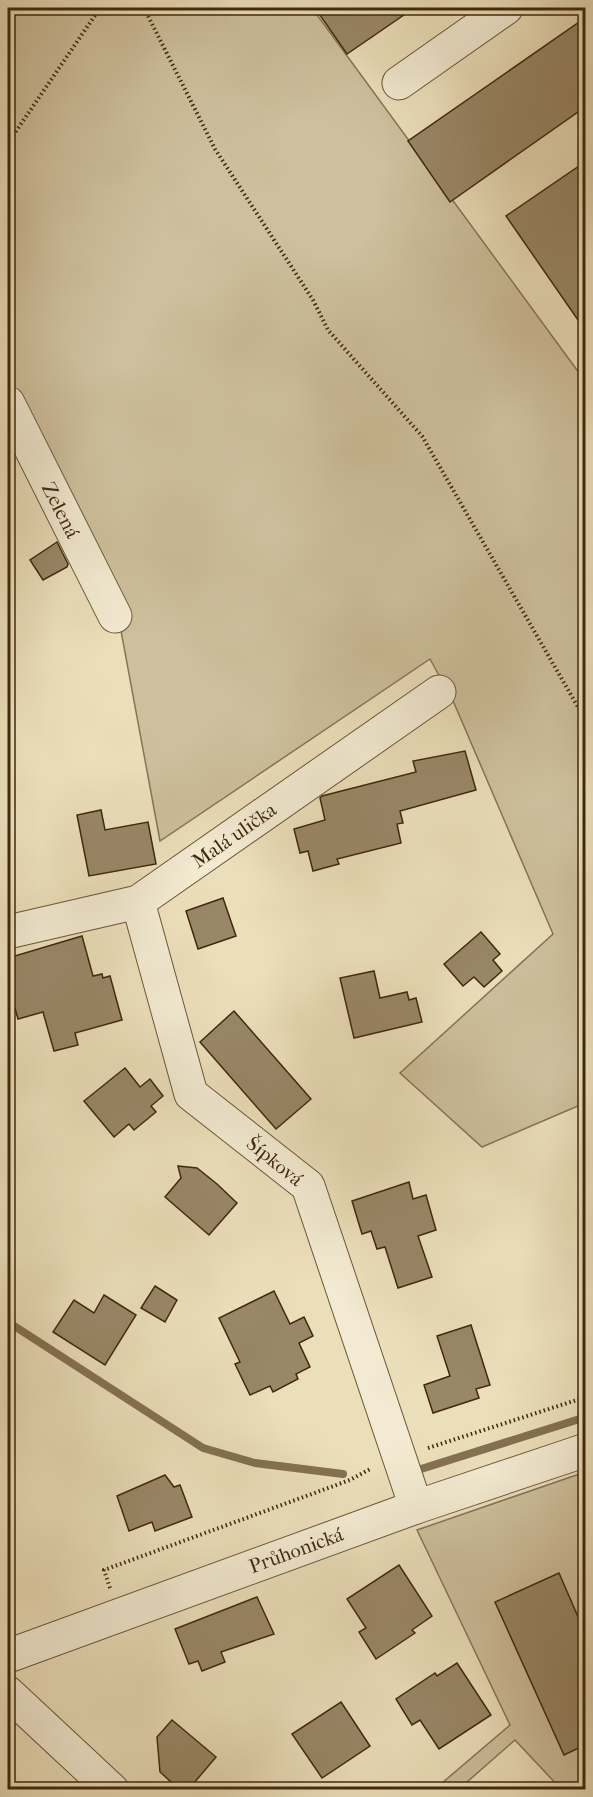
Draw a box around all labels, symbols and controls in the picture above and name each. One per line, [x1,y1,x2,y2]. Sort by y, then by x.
street label: Zelená [37,479,85,543]
street label: Malá ulička [188,798,281,873]
street label: Šípková [242,1131,309,1191]
street label: Průhonická [246,1523,347,1578]

